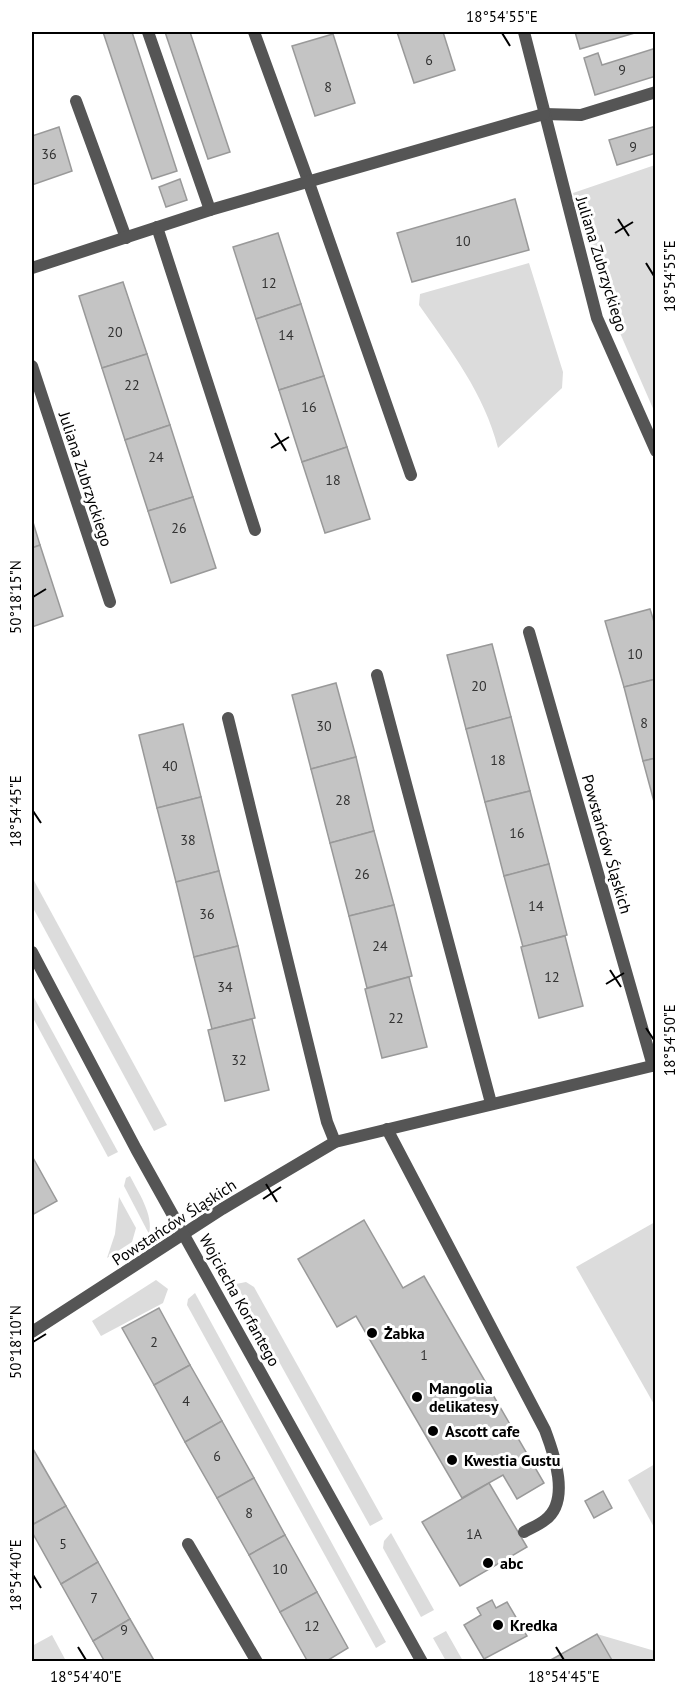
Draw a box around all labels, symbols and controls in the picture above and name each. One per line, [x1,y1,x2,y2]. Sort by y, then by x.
text: 18°54'55"E [466,7,538,26]
house number: 6 [425,51,433,69]
house number: 9 [618,61,626,79]
house number: 8 [324,78,332,96]
house number: 9 [629,138,637,156]
house number: 36 [41,145,57,163]
street label: Juliana Zubrzyckiego [572,193,632,334]
house number: 10 [455,232,471,250]
text: 18°54'55"E [660,240,679,312]
house number: 12 [261,274,277,292]
house number: 20 [107,323,123,341]
house number: 14 [278,326,294,344]
house number: 22 [124,376,140,394]
house number: 16 [301,398,317,416]
street label: Juliana Zubrzyckiego [54,408,117,549]
house number: 24 [148,448,164,466]
house number: 18 [325,471,341,489]
house number: 26 [171,519,187,537]
text: 50°18'15"N [6,560,25,634]
house number: 10 [627,645,643,663]
house number: 20 [471,677,487,695]
house number: 8 [640,714,648,732]
house number: 30 [316,717,332,735]
house number: 18 [490,751,506,769]
house number: 40 [162,757,178,775]
street label: Powstańców Śląskich [578,772,636,916]
text: 18°54'45"E [6,775,25,847]
house number: 28 [335,791,351,809]
house number: 16 [509,824,525,842]
house number: 38 [180,831,196,849]
house number: 26 [354,865,370,883]
house number: 14 [528,897,544,915]
house number: 36 [199,905,215,923]
house number: 24 [372,937,388,955]
house number: 12 [544,968,560,986]
house number: 34 [217,978,233,996]
text: 18°54'50"E [660,1004,679,1076]
house number: 22 [388,1009,404,1027]
house number: 32 [231,1051,247,1069]
street label: Powstańców Śląskich [108,1174,240,1270]
street label: Wojciecha Korfantego [195,1230,285,1370]
text: 50°18'10"N [6,1305,25,1379]
place label: Żabka [384,1323,425,1343]
marker: Żabka [365,1326,379,1340]
house number: 2 [150,1333,158,1351]
house number: 1 [420,1346,428,1364]
place label: Mangolia delikatesy [429,1378,499,1416]
marker: Mangolia delikatesy [410,1390,424,1404]
house number: 4 [182,1392,190,1410]
place label: Ascott cafe [445,1421,520,1441]
marker: Ascott cafe [426,1424,440,1438]
house number: 6 [213,1447,221,1465]
place label: Kwestia Gustu [464,1450,560,1470]
marker: Kwestia Gustu [445,1453,459,1467]
house number: 8 [245,1504,253,1522]
house number: 1A [466,1525,483,1543]
house number: 5 [59,1535,67,1553]
text: 18°54'40"E [6,1539,25,1611]
place label: abc [500,1553,524,1573]
marker: abc [481,1556,495,1570]
house number: 10 [272,1560,288,1578]
house number: 7 [90,1589,98,1607]
place label: Kredka [510,1615,558,1635]
house number: 12 [304,1617,320,1635]
marker: Kredka [491,1618,505,1632]
house number: 9 [120,1621,128,1639]
text: 18°54'40"E [50,1667,122,1686]
text: 18°54'45"E [528,1667,600,1686]

